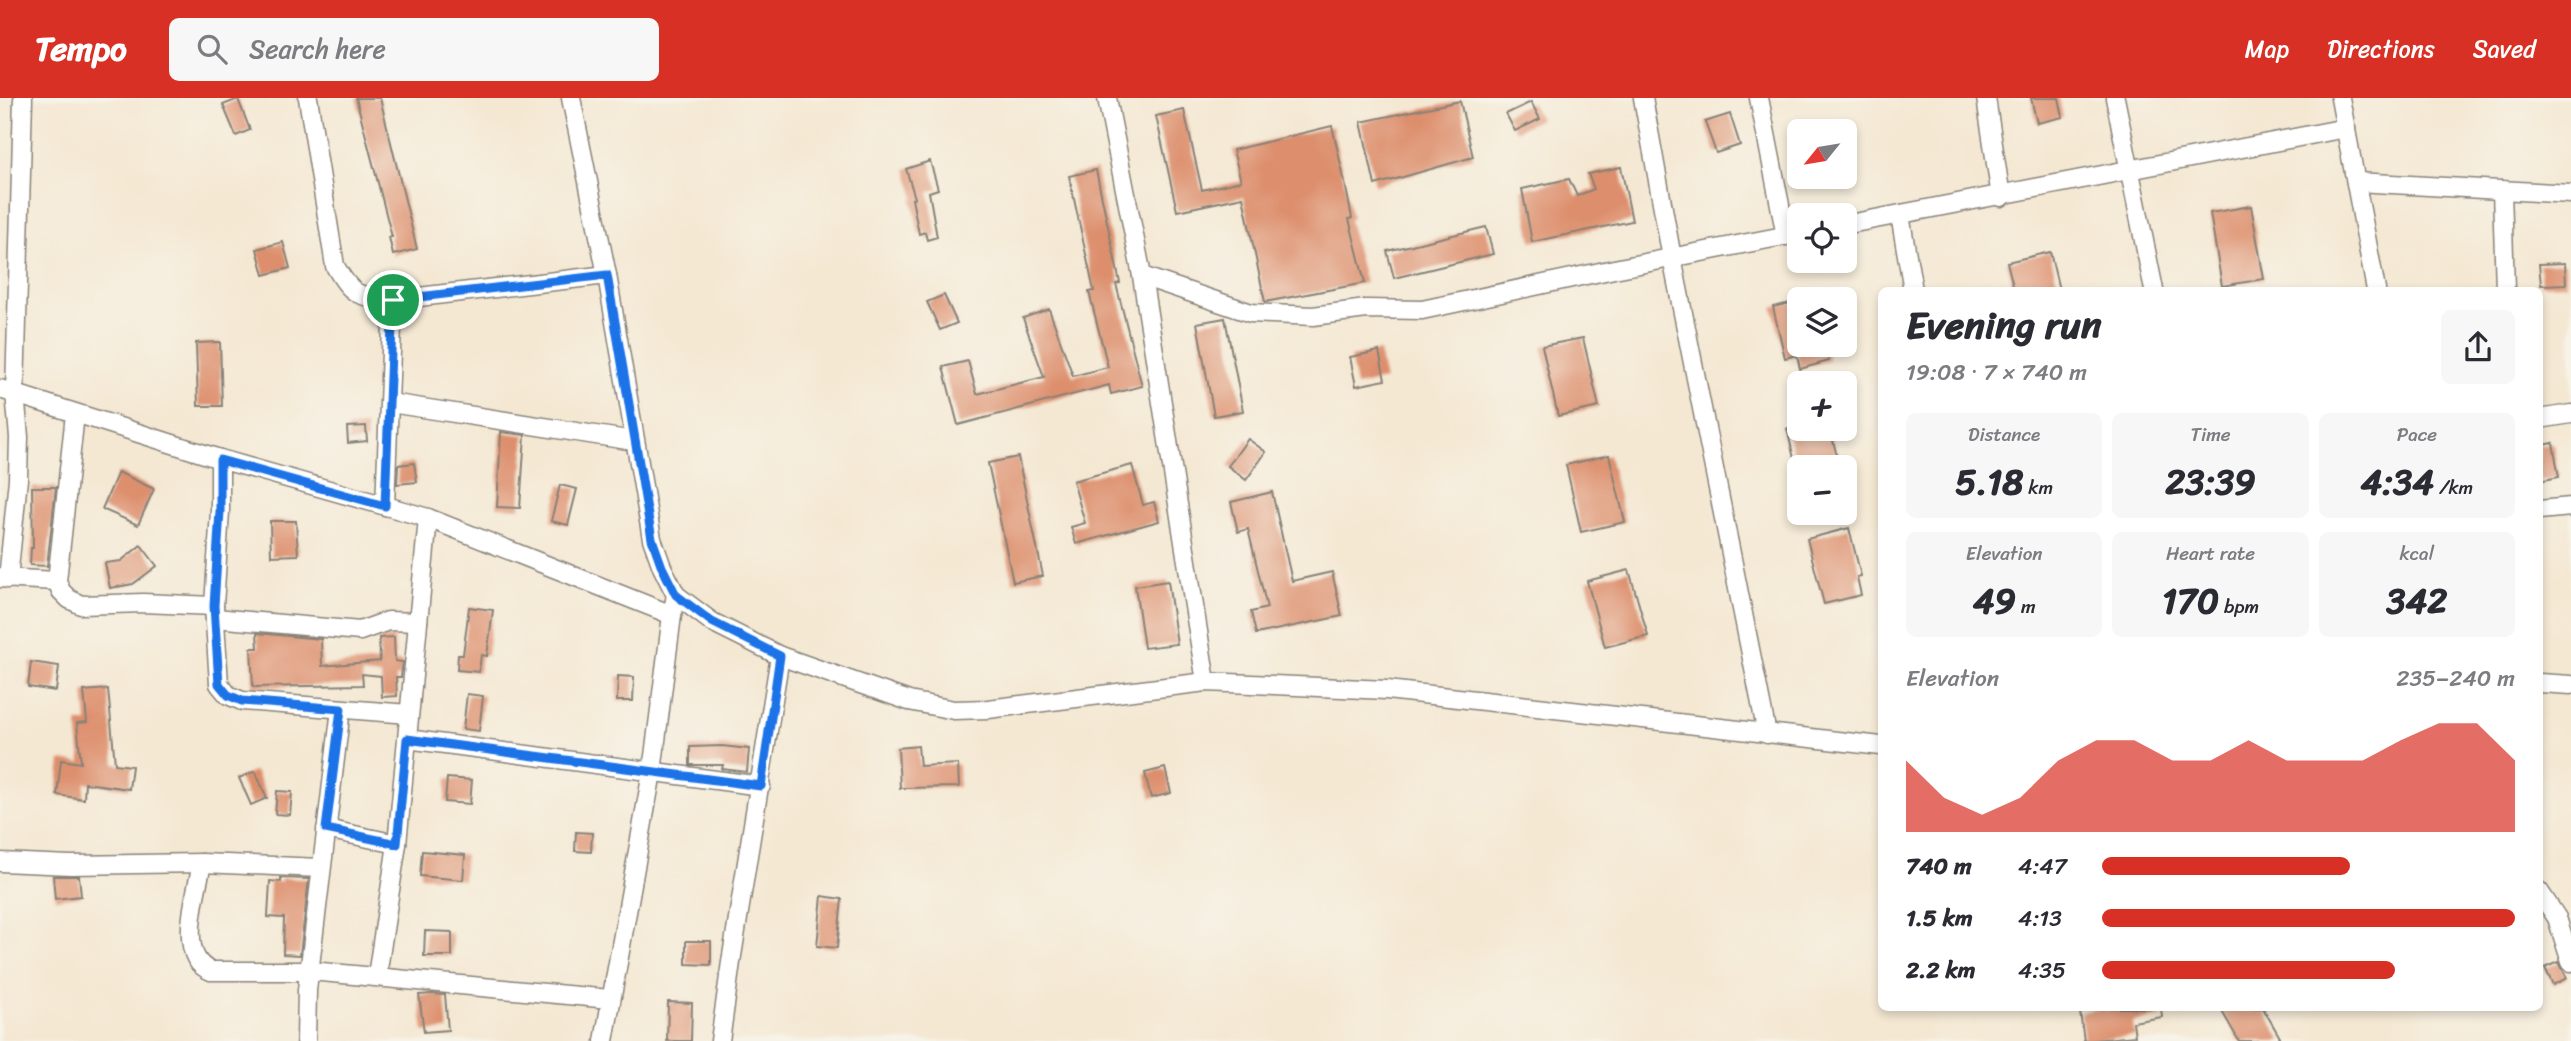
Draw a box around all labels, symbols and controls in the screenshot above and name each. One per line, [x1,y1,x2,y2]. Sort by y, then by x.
search box [169,18,659,81]
text: Tempo [35,20,127,78]
text: Search here [249,26,386,72]
text: Map [2245,28,2289,70]
text: Directions [2327,28,2435,70]
text: Saved [2473,28,2536,70]
icon: search [193,30,231,68]
north arrow [1787,119,1857,189]
map controls [1787,119,1857,525]
button: locate [1787,203,1857,273]
pin [363,270,423,330]
icon: arrive [374,281,412,319]
button: layers [1787,287,1857,357]
text: Evening run [1906,292,2102,359]
button: share [2441,310,2515,384]
text: 19:08 · 7 × 740 m [1906,352,2087,393]
button: + [1787,371,1857,441]
text: Distance [1968,418,2040,451]
text: Time [2190,418,2231,451]
text: Pace [2397,418,2437,451]
text: 5.18 [1955,451,2023,513]
text: 23:39 [2165,451,2256,513]
text: 4:34 [2361,451,2434,513]
button: − [1787,455,1857,525]
text: km [2023,471,2053,504]
text: /km [2434,471,2473,504]
text: Elevation [1966,537,2043,570]
text: Heart rate [2166,537,2255,570]
text: kcal [2400,537,2434,570]
text: 49 [1973,570,2016,632]
text: 170 [2162,570,2219,632]
text: 342 [2386,570,2447,632]
text: m [2016,590,2036,623]
text: bpm [2219,590,2259,623]
text: Elevation [1906,658,1999,699]
text: 235–240 m [2396,658,2515,699]
text: 740 m [1906,846,1972,887]
text: 4:47 [2018,846,2067,887]
text: 1.5 km [1906,898,1973,939]
text: 4:13 [2018,898,2062,939]
text: 2.2 km [1906,950,1975,991]
text: 4:35 [2018,950,2066,991]

